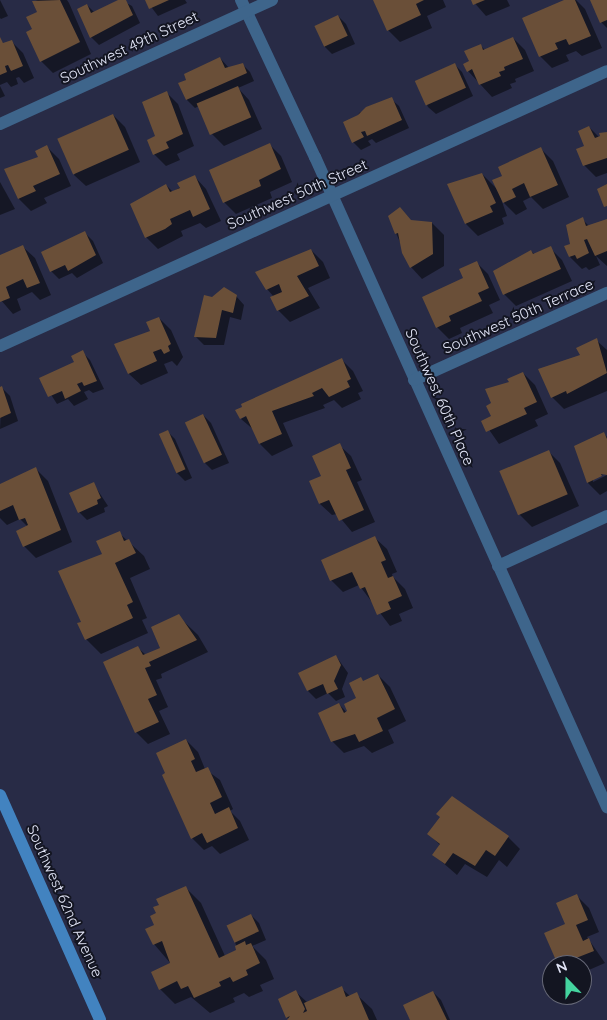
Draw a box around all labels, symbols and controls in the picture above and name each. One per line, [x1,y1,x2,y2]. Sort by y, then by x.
street label: Southwest 49th Street [57,7,201,87]
street label: Southwest 50th Street [224,155,370,233]
street label: Southwest 50th Terrace [440,275,596,357]
street label: Southwest 60th Place [402,326,478,468]
street label: Southwest 62nd Avenue [23,822,107,980]
north arrow [542,955,592,1005]
text: N [554,957,570,977]

